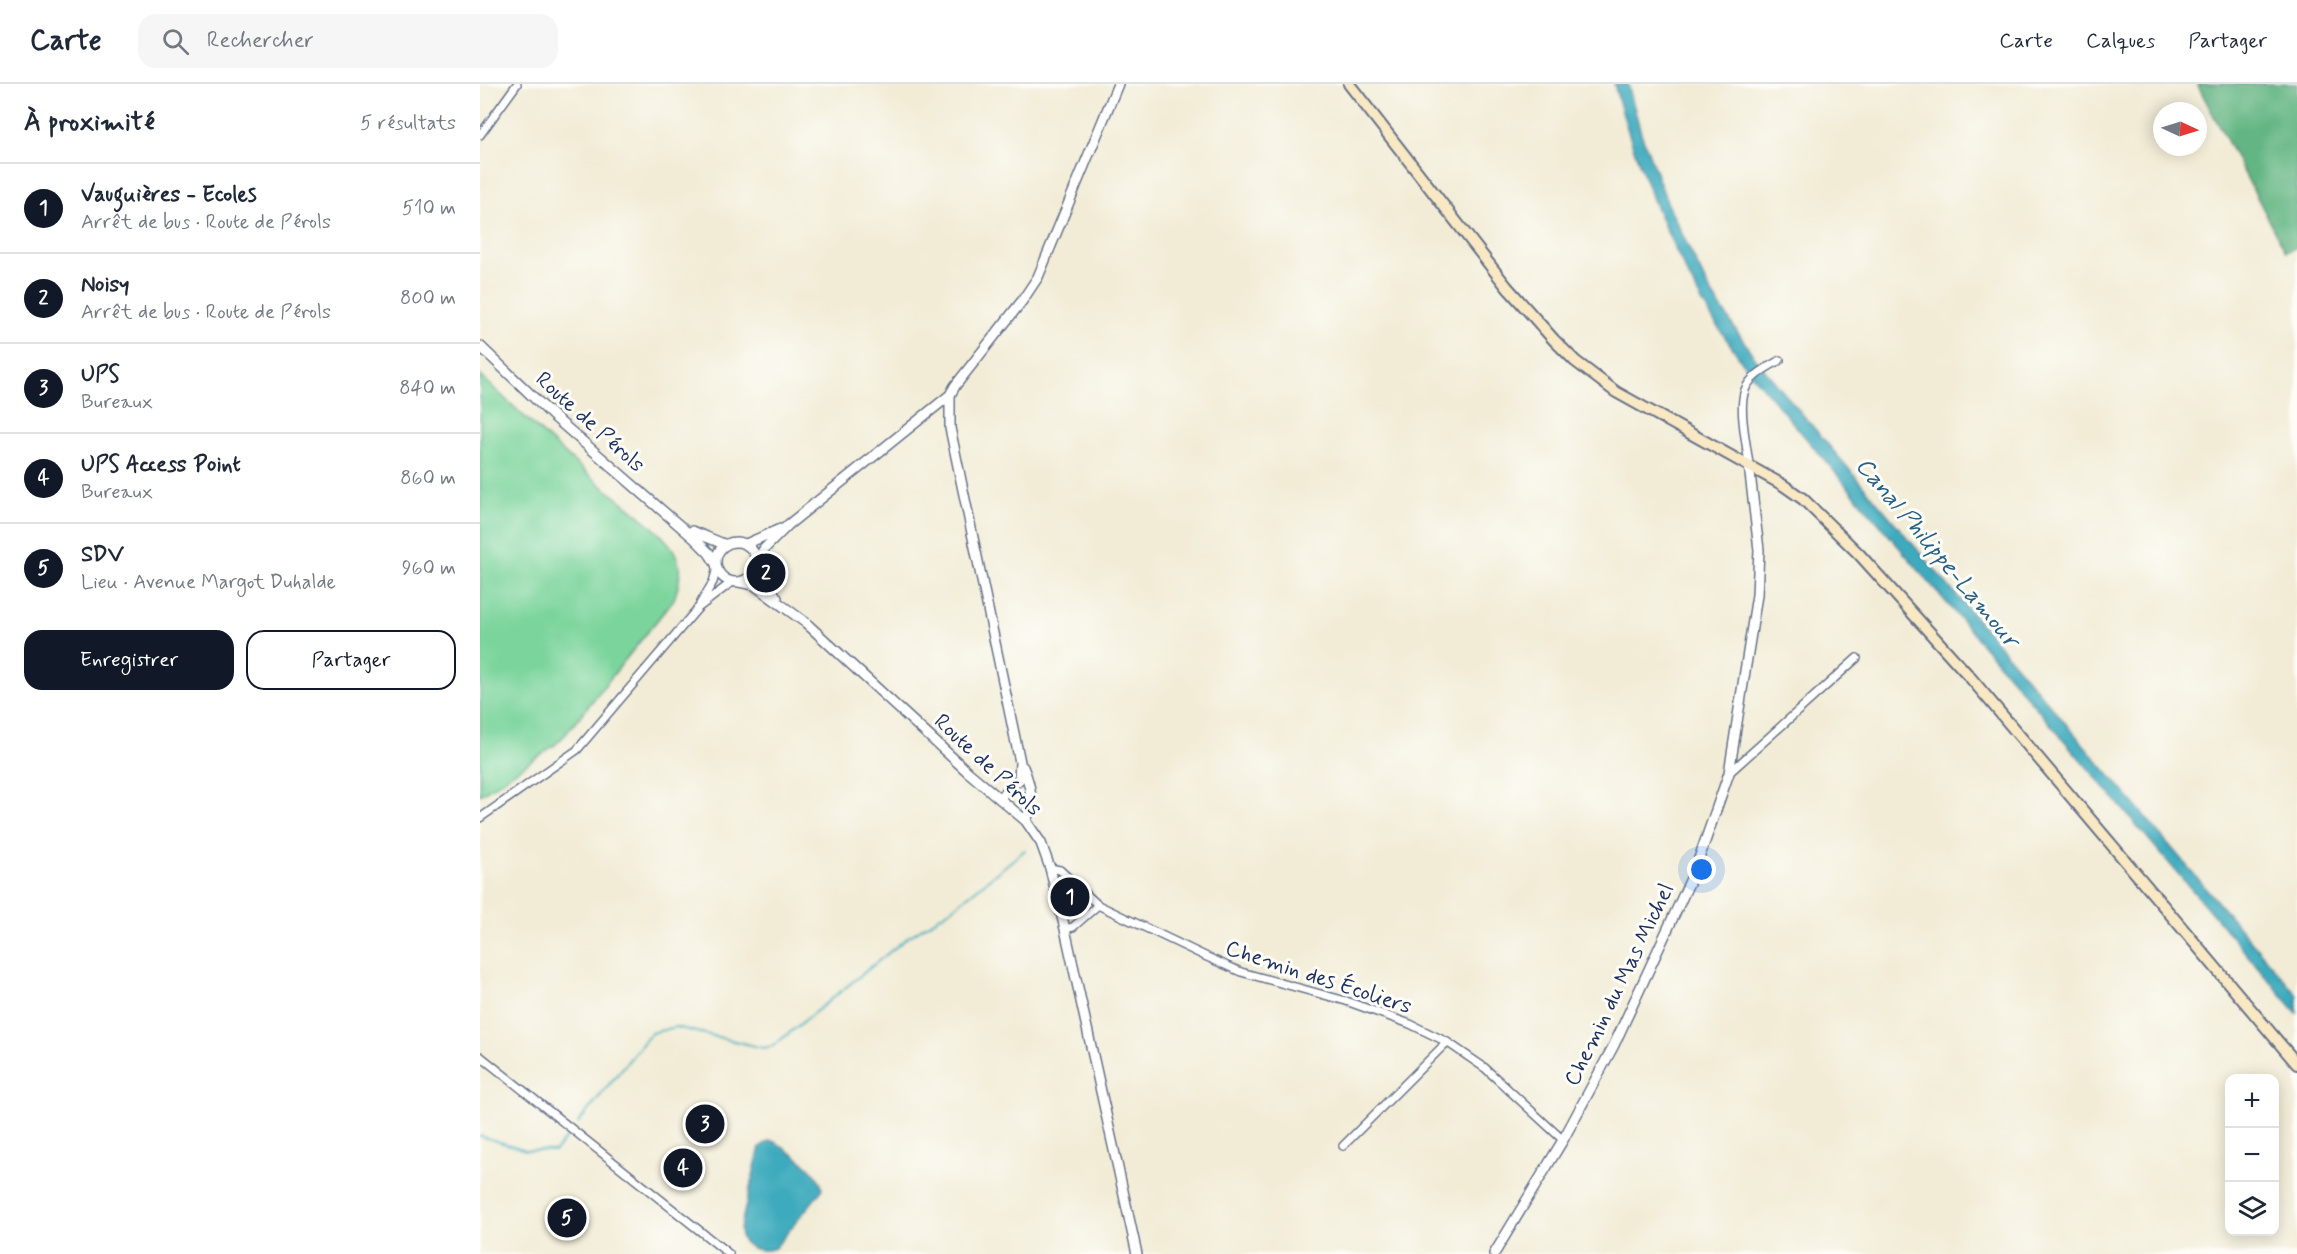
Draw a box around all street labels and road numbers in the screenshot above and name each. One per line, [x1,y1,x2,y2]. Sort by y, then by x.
street label: Route de Pérols [529,366,650,479]
street label: Route de Pérols [928,708,1048,823]
street label: Chemin du Mas Michel [1559,879,1681,1091]
street label: Chemin des Écoliers [1222,934,1416,1021]

